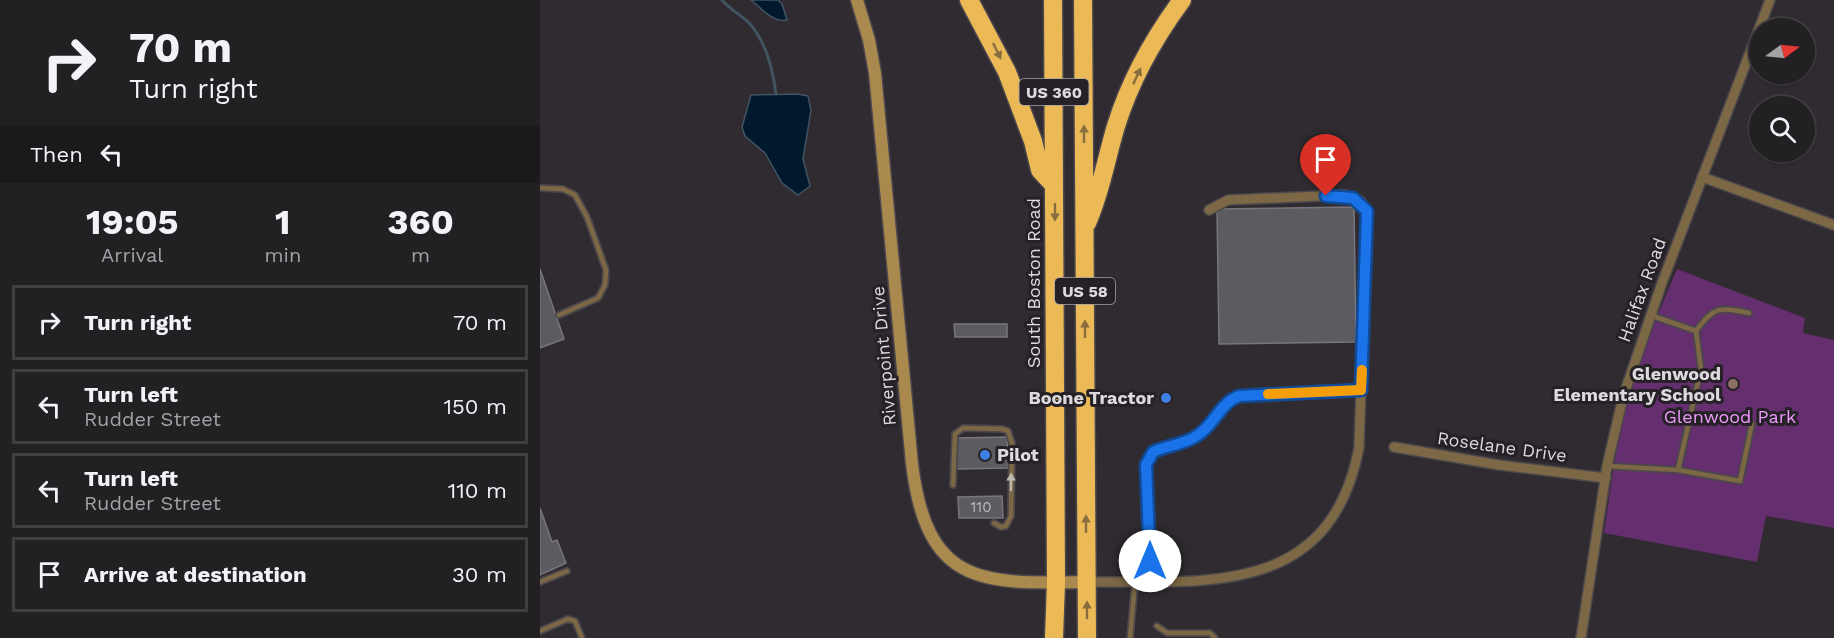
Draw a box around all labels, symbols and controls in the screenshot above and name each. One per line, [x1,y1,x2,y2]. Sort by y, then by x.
north arrow [1749,18,1815,84]
map controls [1749,18,1815,162]
text: 70 m [129,23,232,72]
icon: right [30,24,108,102]
one-way arrow [992,43,1002,60]
one-way arrow [1132,68,1141,85]
text: Turn right [129,73,258,105]
road number: US 360 [1020,79,1088,105]
button: search [1749,96,1815,162]
one-way arrow [1079,124,1089,143]
pin [1300,134,1351,196]
icon: left [95,138,128,171]
text: Then [30,142,83,167]
icon: arrive [1309,143,1342,176]
street label: South Boston Road [1023,198,1044,368]
text: 19:05 [86,201,179,243]
text: 1 [275,201,291,243]
text: 360 [387,201,454,243]
one-way arrow [1050,203,1060,222]
street label: Halifax Road [1613,235,1670,345]
text: Arrival [101,243,163,267]
text: min [265,243,301,267]
text: m [411,243,430,267]
road number: US 58 [1055,278,1115,304]
street label: Riverpoint Drive [867,285,900,427]
icon: right [33,306,66,339]
text: Turn right [84,310,191,335]
text: 70 m [453,310,507,335]
one-way arrow [1080,319,1090,338]
place label: Glenwood Elementary School [1553,363,1721,405]
marker: Glenwood Elementary School [1726,377,1740,391]
text: Turn left [84,382,178,407]
place label: Boone Tractor [1028,387,1154,408]
icon: left [33,390,66,423]
marker: Boone Tractor [1159,391,1173,405]
text: 150 m [443,394,507,419]
park label: Glenwood Park [1664,406,1796,427]
text: Rudder Street [84,407,221,431]
street label: Roselane Drive [1436,427,1568,466]
place label: Pilot [997,444,1039,465]
marker: Pilot [978,448,992,462]
text: Turn left [84,466,178,491]
one-way arrow [1006,472,1016,491]
icon: left [33,474,66,507]
text: 110 m [448,478,507,503]
text: Rudder Street [84,491,221,515]
house number: 110 [970,498,992,516]
one-way arrow [1081,514,1091,533]
position arrow [1118,529,1182,593]
icon: arrive [33,558,66,591]
text: Arrive at destination [84,562,307,587]
text: 30 m [452,562,507,587]
one-way arrow [1082,601,1092,620]

